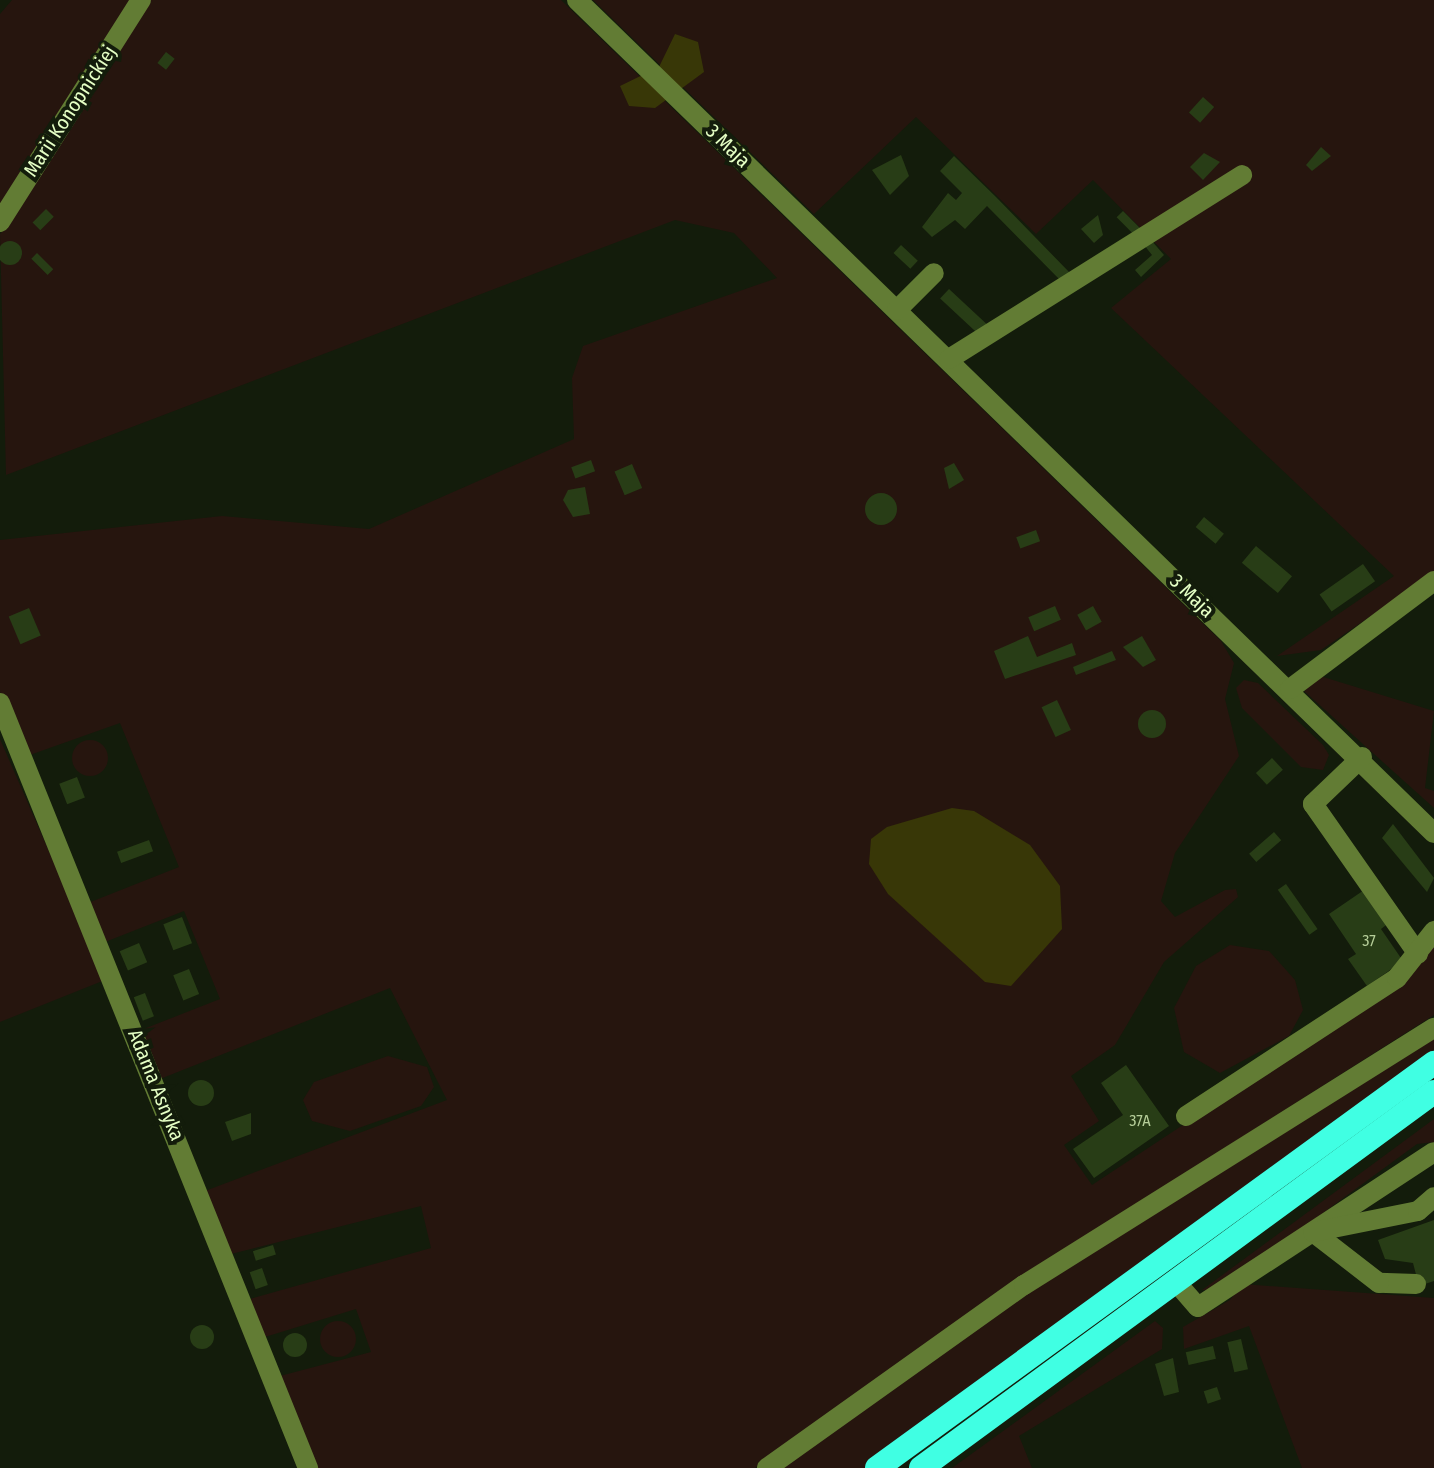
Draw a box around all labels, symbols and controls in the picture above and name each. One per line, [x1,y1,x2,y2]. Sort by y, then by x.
street label: Marii Konopnickiej [19,41,121,181]
street label: 3 Maja [701,119,755,173]
street label: 3 Maja [1165,569,1219,623]
house number: 37 [1362,931,1376,951]
street label: Adama Asnyka [123,1026,189,1144]
house number: 37A [1129,1111,1151,1131]

